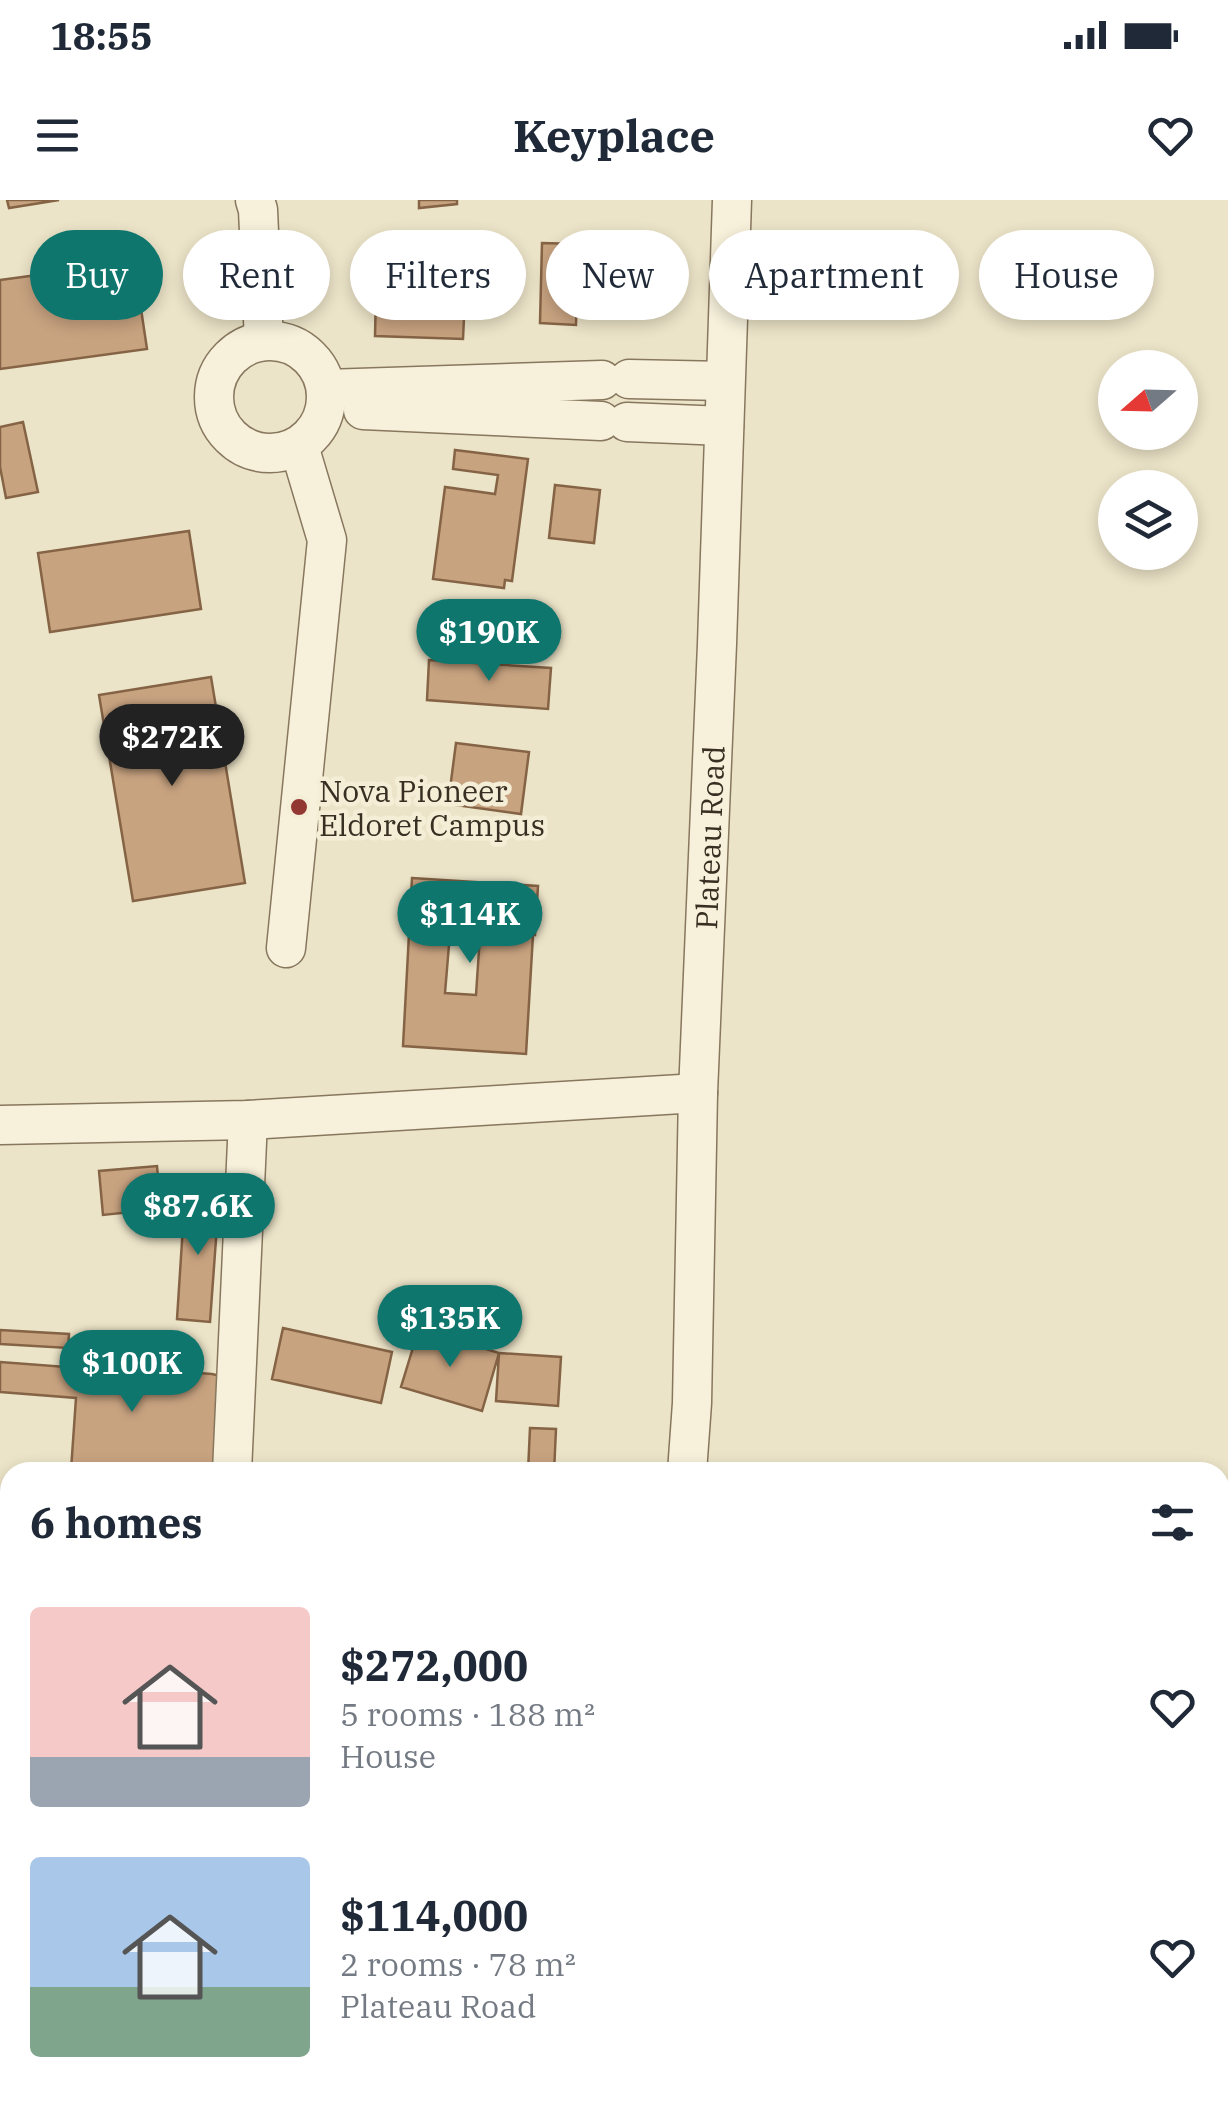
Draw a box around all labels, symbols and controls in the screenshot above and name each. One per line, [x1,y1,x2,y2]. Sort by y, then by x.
text: 18:55 [50,11,153,60]
text: Keyplace [513,106,715,164]
icon: menu [30,108,85,163]
icon: heart [1143,108,1198,163]
chip: Buy [30,230,163,320]
chip: Rent [183,230,330,320]
chip: Filters [350,230,526,320]
chip: New [546,230,689,320]
chip: Apartment [709,230,959,320]
chip: House [979,230,1154,320]
north arrow [1098,350,1198,450]
map controls [1098,350,1198,570]
button: layers [1098,470,1198,570]
pin: $190K [419,599,559,684]
text: $190K [438,610,540,652]
pin: $272K [102,704,242,789]
text: $272K [121,715,223,757]
street label: Plateau Road [685,745,732,930]
place label: Nova Pioneer Eldoret Campus [319,771,545,844]
marker: Nova Pioneer Eldoret Campus [288,796,310,818]
pin: $114K [400,881,540,966]
text: $114K [419,892,521,934]
pin: $87.6K [117,1173,279,1258]
text: $87.6K [143,1184,253,1226]
pin: $135K [380,1285,520,1370]
text: $135K [399,1296,501,1338]
pin: $100K [62,1330,202,1415]
text: $100K [81,1341,183,1383]
text: 6 homes [30,1495,203,1550]
icon: filters [1145,1495,1200,1550]
text: $272,000 [340,1638,528,1693]
icon: home [110,1647,230,1767]
icon: heart [1145,1680,1200,1735]
text: 5 rooms · 188 m² [340,1693,595,1735]
text: House [340,1735,436,1777]
text: $114,000 [340,1888,528,1943]
icon: home [110,1897,230,2017]
icon: heart [1145,1930,1200,1985]
text: 2 rooms · 78 m² [340,1943,576,1985]
text: Plateau Road [340,1985,536,2027]

